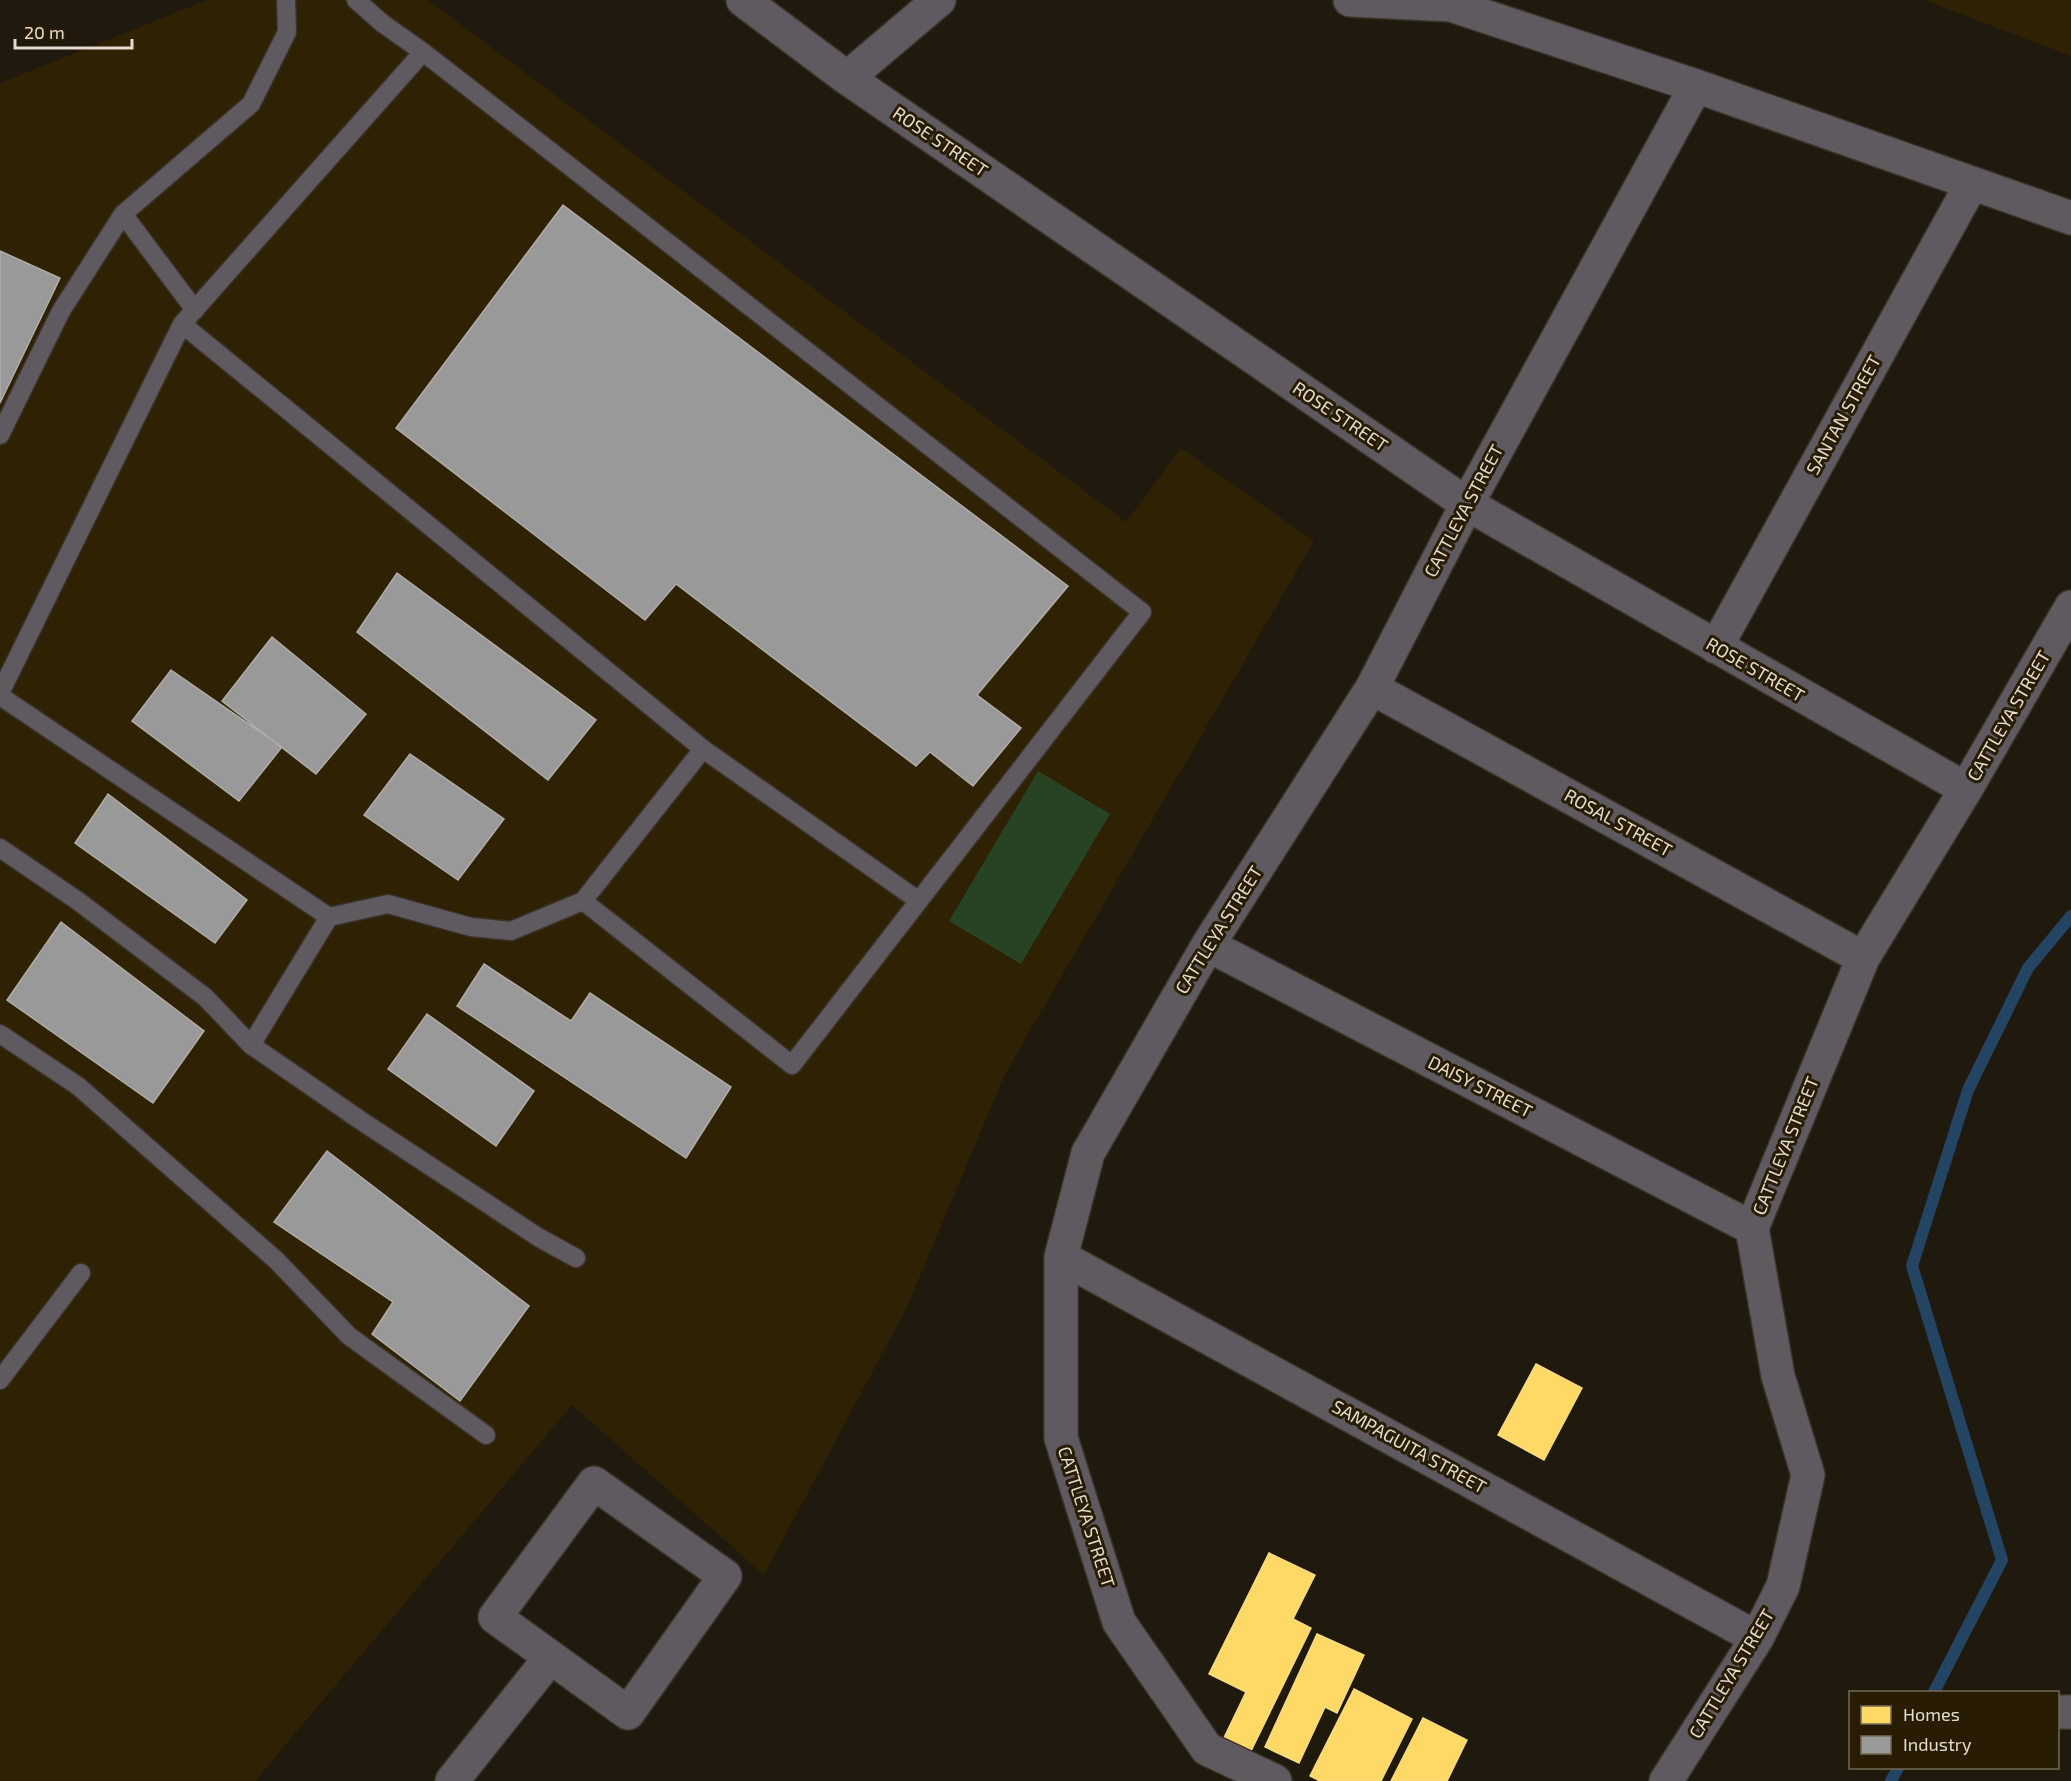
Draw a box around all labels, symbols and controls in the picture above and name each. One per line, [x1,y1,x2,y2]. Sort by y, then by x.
scale bar [15,12,132,50]
text: 20 m [24,21,65,43]
street label: ROSE STREET [889,101,993,181]
street label: SANTAN STREET [1801,350,1885,478]
street label: ROSE STREET [1289,376,1393,456]
street label: CATTLEYA STREET [1419,440,1508,581]
street label: ROSE STREET [1703,632,1809,706]
street label: CATTLEYA STREET [1962,646,2055,785]
street label: ROSAL STREET [1561,784,1677,861]
street label: CATTLEYA STREET [1170,861,1267,998]
street label: DAISY STREET [1425,1050,1537,1122]
street label: CATTLEYA STREET [1747,1073,1823,1218]
street label: SAMPAGUITA STREET [1329,1395,1491,1498]
street label: CATTLEYA STREET [1054,1443,1120,1590]
street label: CATTLEYA STREET [1684,1604,1779,1742]
legend [1849,1691,2059,1769]
text: Homes [1903,1703,1960,1725]
text: Industry [1903,1733,1972,1755]

